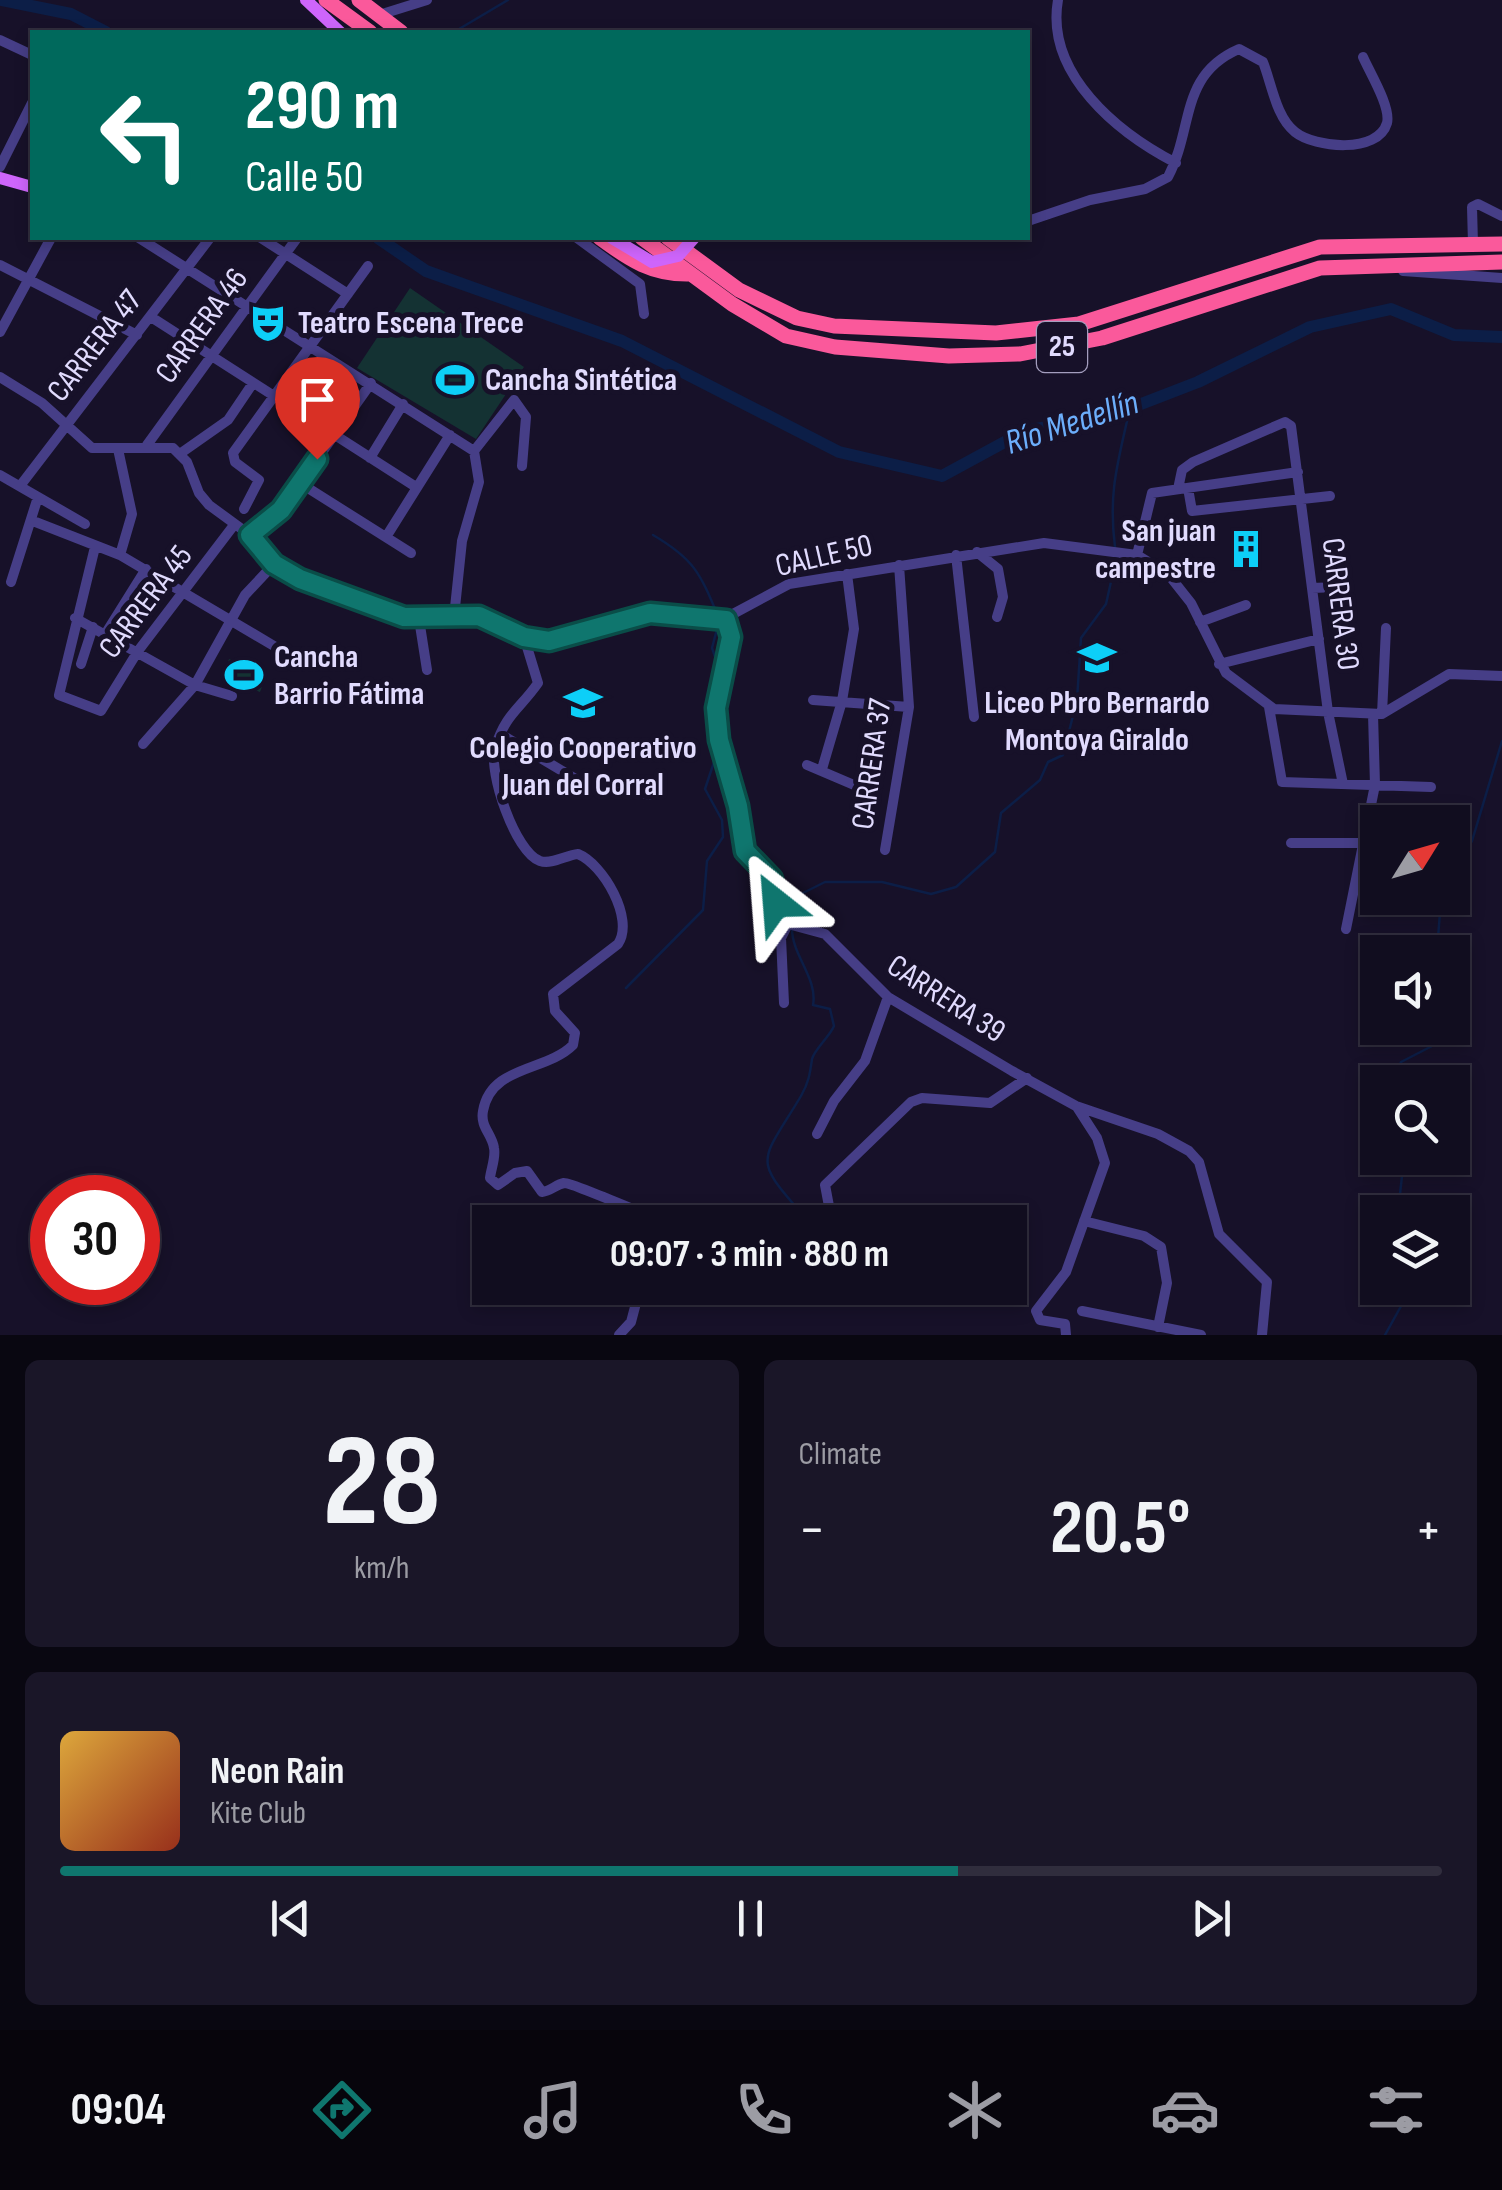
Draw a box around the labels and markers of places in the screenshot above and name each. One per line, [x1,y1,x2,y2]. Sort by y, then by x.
theatre icon: Teatro Escena Trece [247,302,289,344]
place label: Teatro Escena Trece [298,304,524,343]
pin [275,357,360,460]
sports icon: Cancha Sintética [434,359,476,401]
place label: Cancha Sintética [485,361,677,400]
place label: San juan campestre [1095,512,1216,588]
building icon: San juan campestre [1225,528,1267,570]
school or university icon: Liceo Pbro Bernardo Montoya Giraldo [1076,637,1118,679]
place label: Cancha Barrio Fátima [274,638,424,714]
sports icon: Cancha Barrio Fátima [223,654,265,696]
school or university icon: Colegio Cooperativo Juan del Corral [562,682,604,724]
place label: Liceo Pbro Bernardo Montoya Giraldo [984,684,1210,760]
place label: Colegio Cooperativo Juan del Corral [469,729,697,805]

